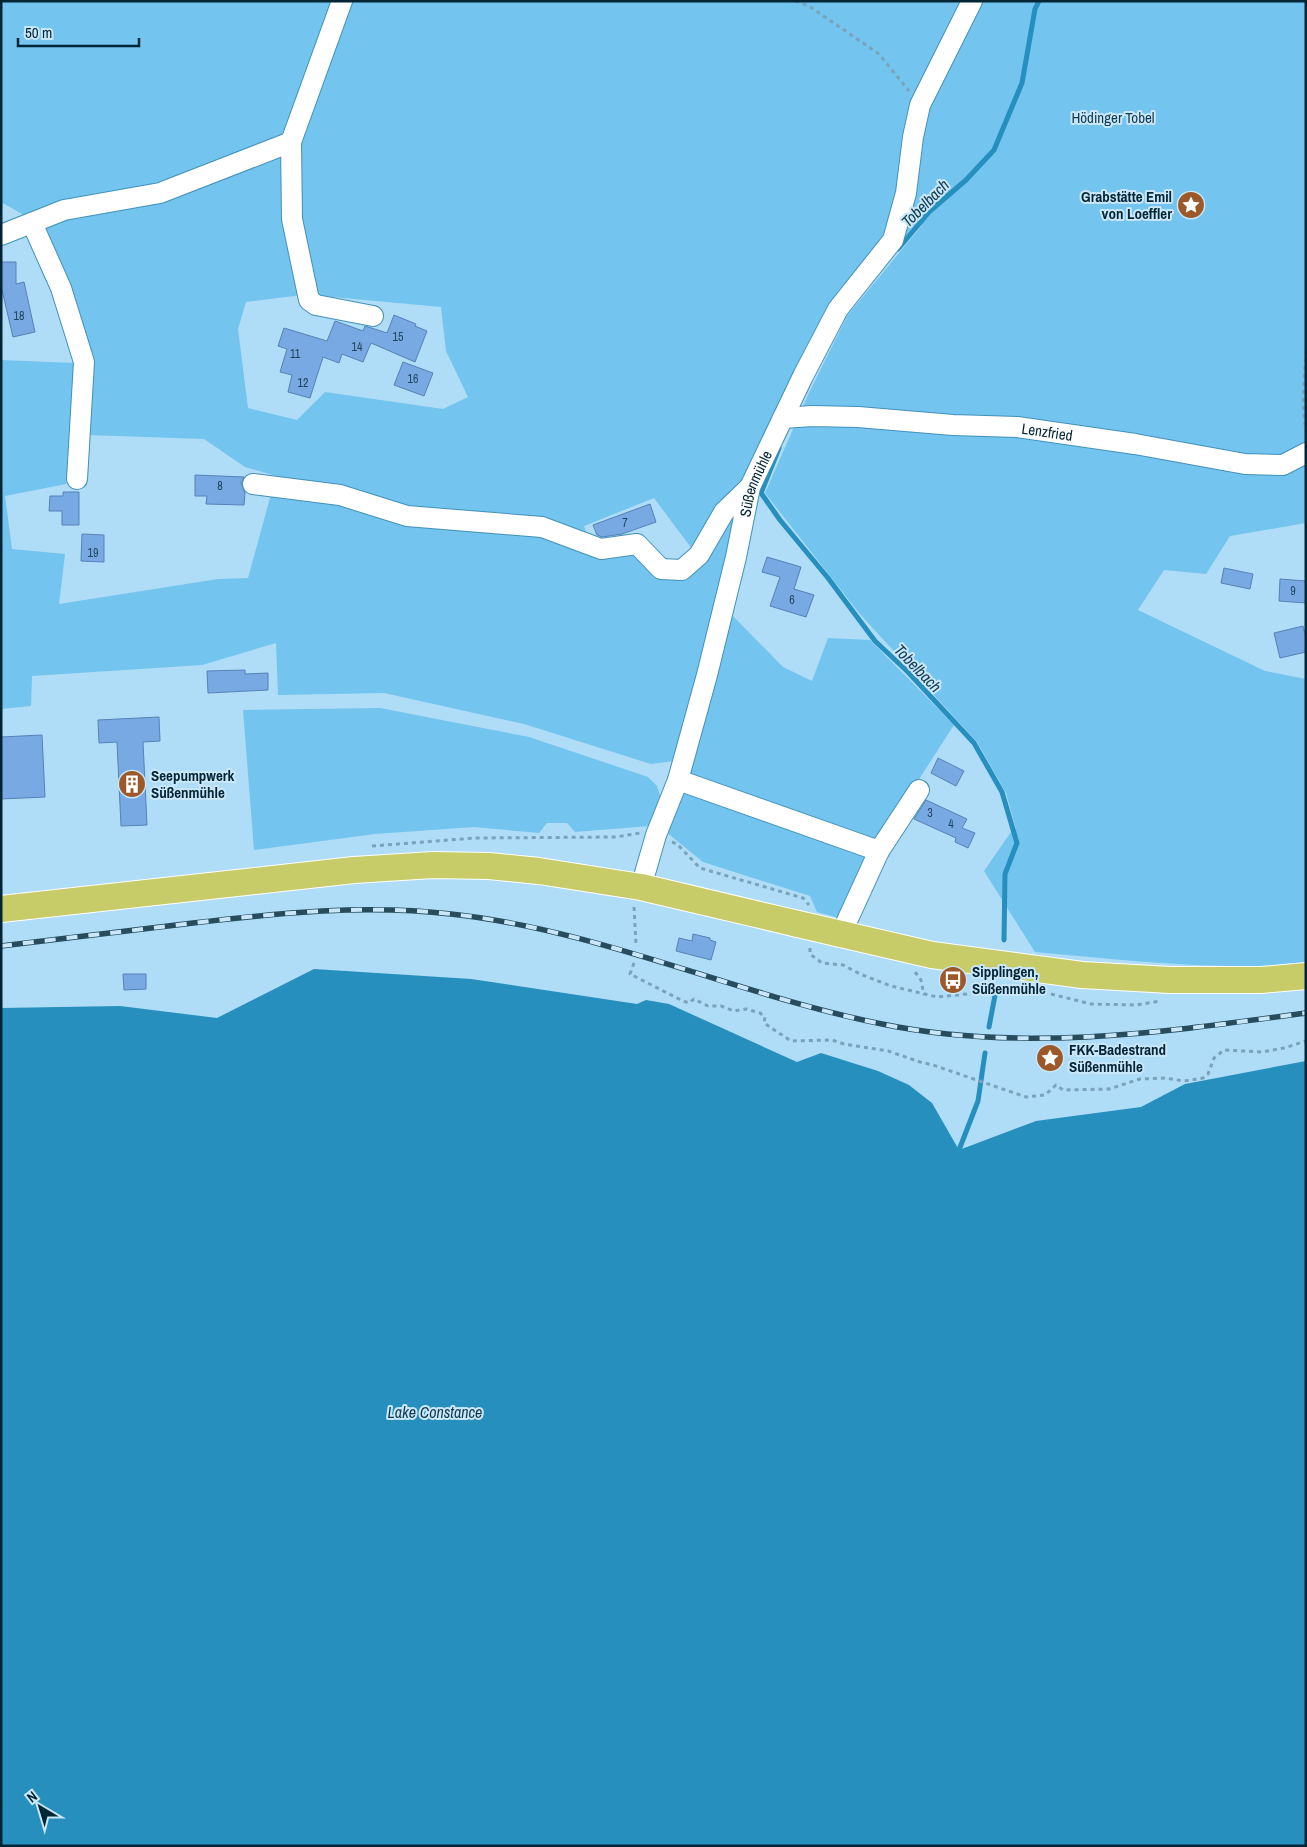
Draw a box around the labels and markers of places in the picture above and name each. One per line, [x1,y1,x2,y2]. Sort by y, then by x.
place label: Grabstätte Emil von Loeffler [1081,186,1172,224]
place icon: Grabstätte Emil von Loeffler [1176,190,1206,220]
place label: Seepumpwerk Süßenmühle [151,765,235,803]
building icon: Seepumpwerk Süßenmühle [117,769,147,799]
place label: Sipplingen, Süßenmühle [972,961,1046,999]
bus stop icon: Sipplingen, Süßenmühle [938,965,968,995]
place label: FKK-Badestrand Süßenmühle [1069,1039,1166,1077]
place icon: FKK-Badestrand Süßenmühle [1035,1043,1065,1073]

